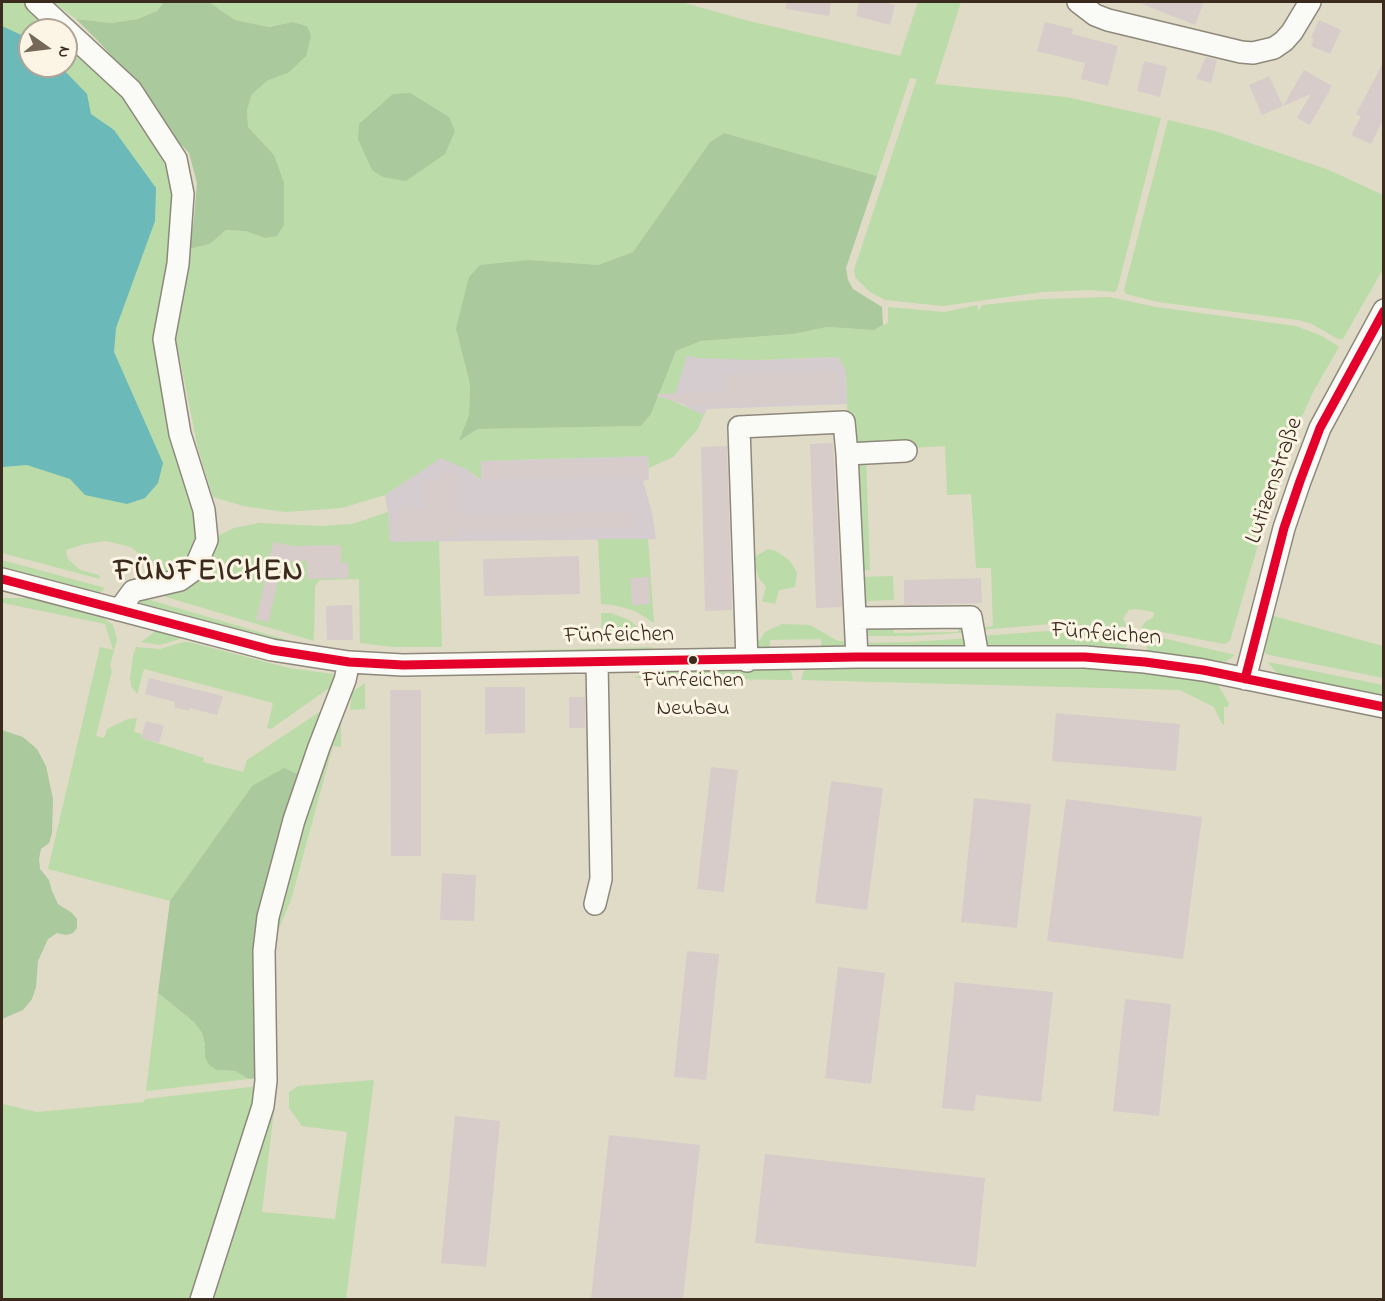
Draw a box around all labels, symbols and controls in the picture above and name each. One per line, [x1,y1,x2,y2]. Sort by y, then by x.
north arrow [18,18,78,78]
text: N [51,44,76,60]
street label: Lutizenstraße [1241,414,1311,548]
district label: FÜNFEICHEN [114,556,304,592]
street label: Fünfeichen [1050,618,1162,654]
street label: Fünfeichen [564,622,674,652]
marker: Fünfeichen Neubau [687,654,699,666]
place label: Fünfeichen Neubau [642,669,744,720]

